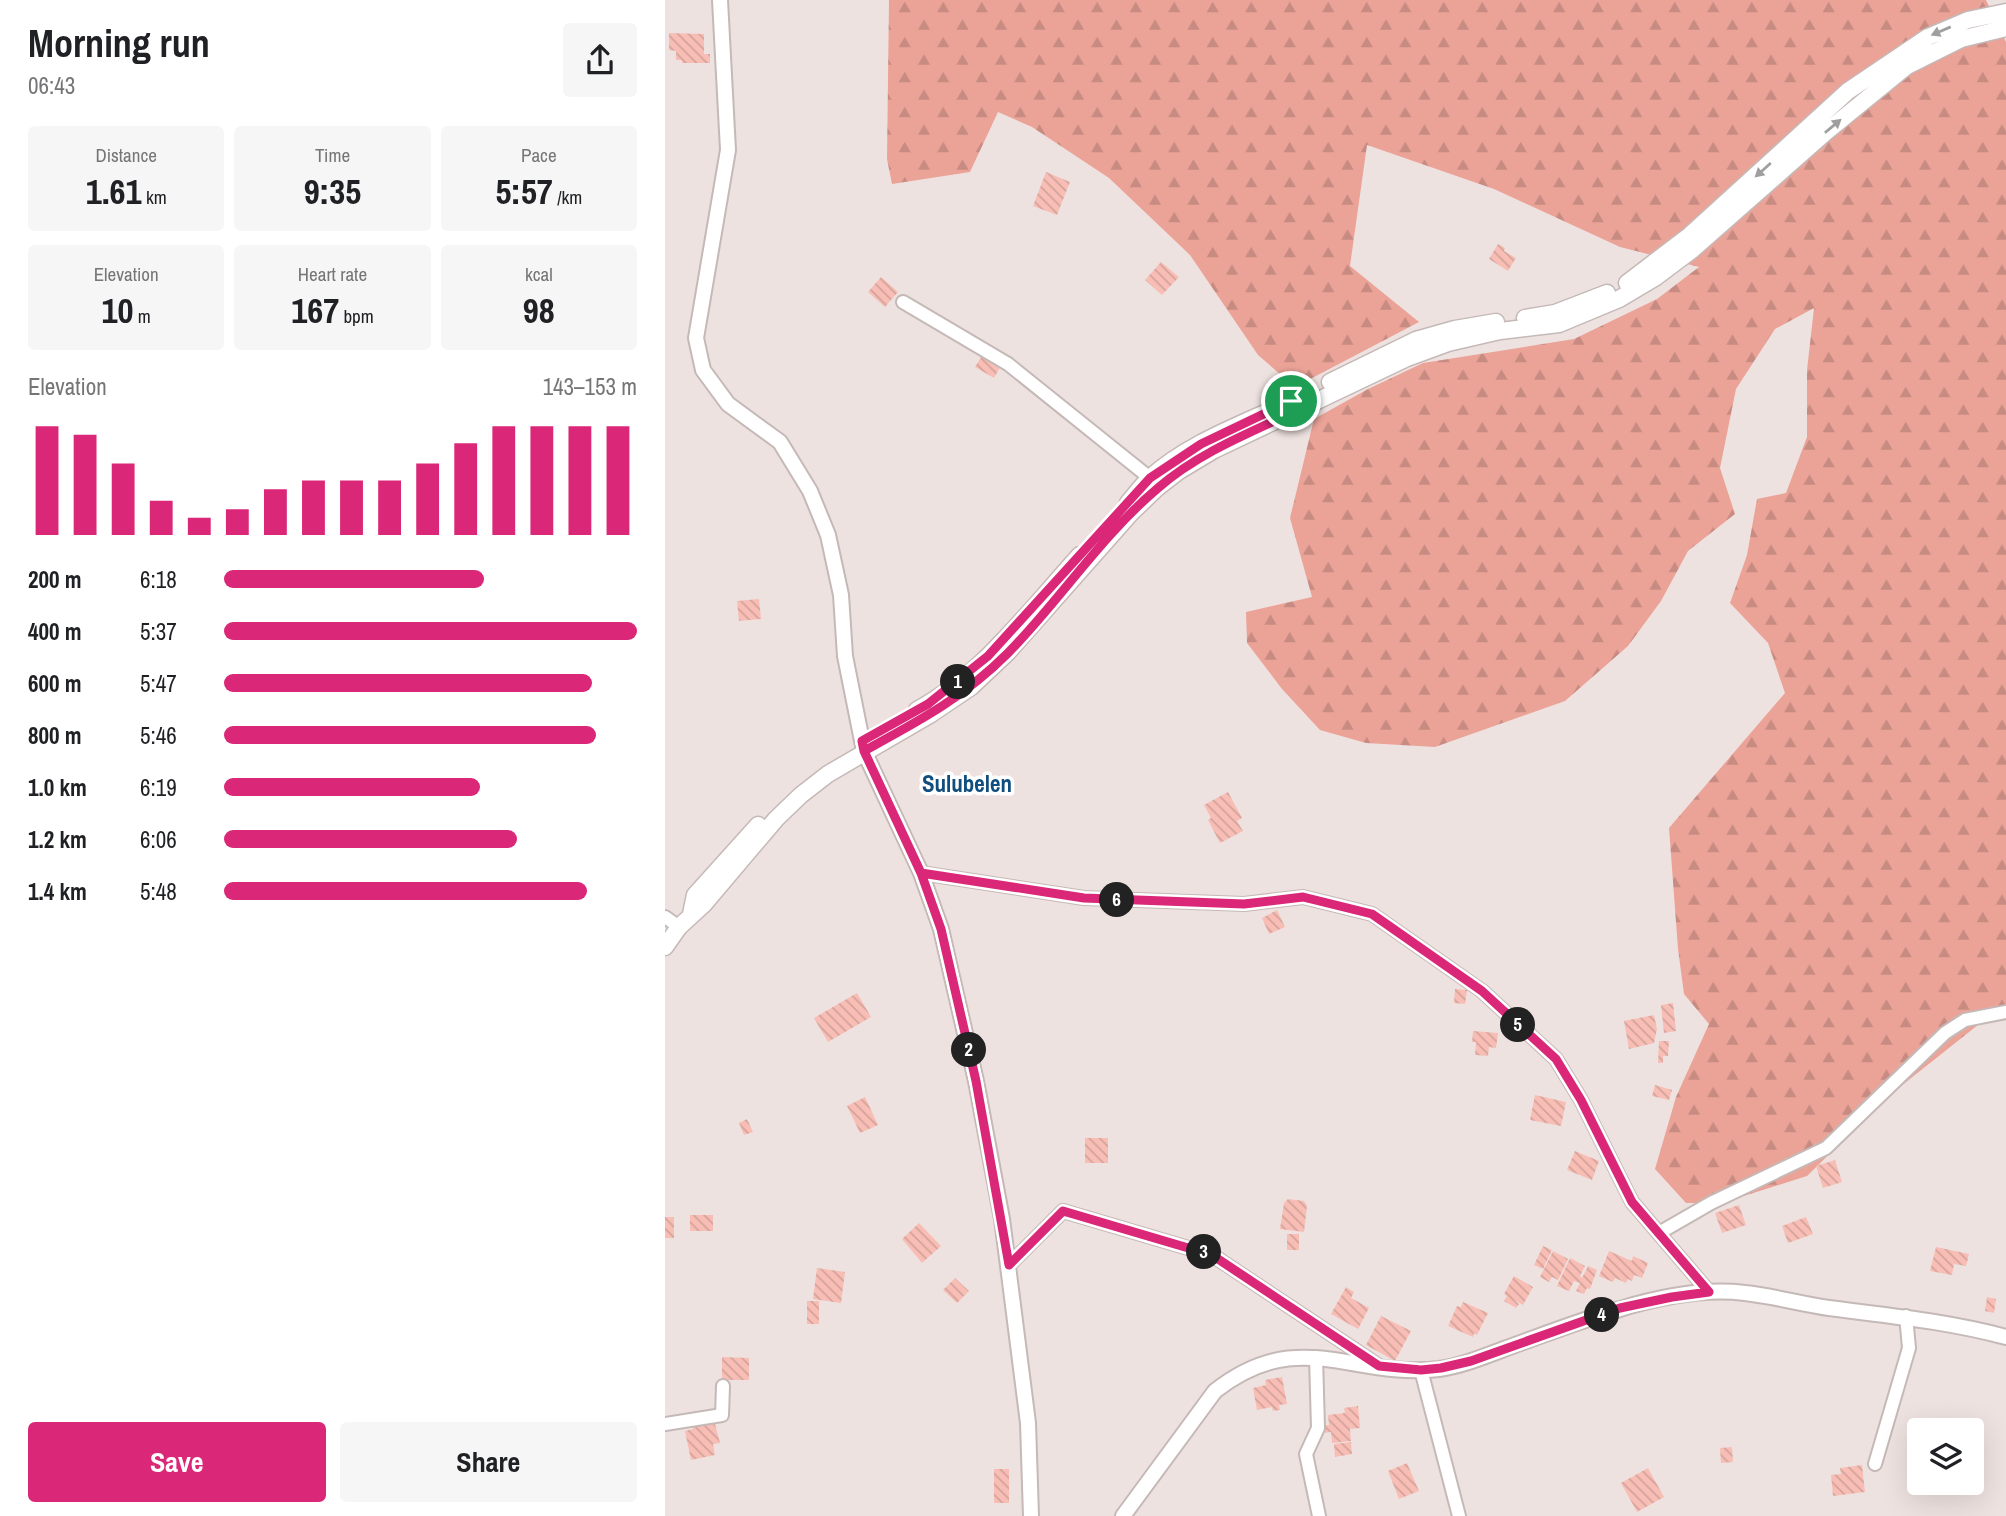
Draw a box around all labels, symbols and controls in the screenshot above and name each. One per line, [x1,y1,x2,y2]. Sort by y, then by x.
text: Morning run [28,18,210,69]
button: share [563,23,637,97]
one-way arrow [1931,25,1951,37]
text: 06:43 [28,70,75,101]
one-way arrow [1824,118,1842,134]
text: Distance [95,142,157,168]
text: Time [315,142,350,168]
text: Pace [521,142,557,168]
one-way arrow [1754,162,1771,178]
text: 1.61 [86,168,142,215]
text: 9:35 [304,168,361,215]
text: 5:57 [495,168,553,215]
text: km [142,184,167,210]
text: /km [553,184,582,210]
text: Elevation [94,261,159,287]
text: Heart rate [298,261,367,287]
text: kcal [525,261,553,287]
text: 10 [102,287,133,334]
text: 167 [291,287,339,334]
text: 98 [523,287,555,334]
text: m [133,303,151,329]
text: bpm [339,303,374,329]
text: Elevation [28,371,107,402]
text: 143–153 m [543,371,637,402]
pin [1261,371,1321,431]
icon: arrive [1272,382,1310,420]
text: 200 m [28,564,81,595]
text: 6:18 [140,564,177,595]
text: 400 m [28,616,81,647]
text: 5:37 [140,616,177,647]
pin: 1 [941,664,975,700]
text: 600 m [28,668,81,699]
text: 5:47 [140,668,177,699]
text: 1 [953,668,962,694]
text: 800 m [28,720,81,751]
text: 5:46 [140,720,177,751]
district label: Sulubelen [922,768,1012,799]
text: 1.0 km [28,772,87,803]
text: 6:19 [140,772,177,803]
text: 1.2 km [28,824,87,855]
text: 6:06 [140,824,177,855]
text: 1.4 km [28,876,87,907]
text: 5:48 [140,876,177,907]
pin: 6 [1099,883,1135,918]
text: 6 [1112,886,1121,912]
pin: 5 [1501,1007,1535,1042]
text: 5 [1513,1011,1522,1037]
pin: 2 [951,1032,987,1068]
text: 2 [964,1036,973,1062]
pin: 3 [1187,1234,1221,1270]
text: 3 [1199,1238,1208,1264]
pin: 4 [1585,1298,1619,1332]
text: 4 [1597,1301,1606,1327]
map controls [1907,1418,1984,1495]
button: layers [1907,1418,1984,1495]
button: Save [28,1422,326,1502]
button: Share [340,1422,637,1502]

